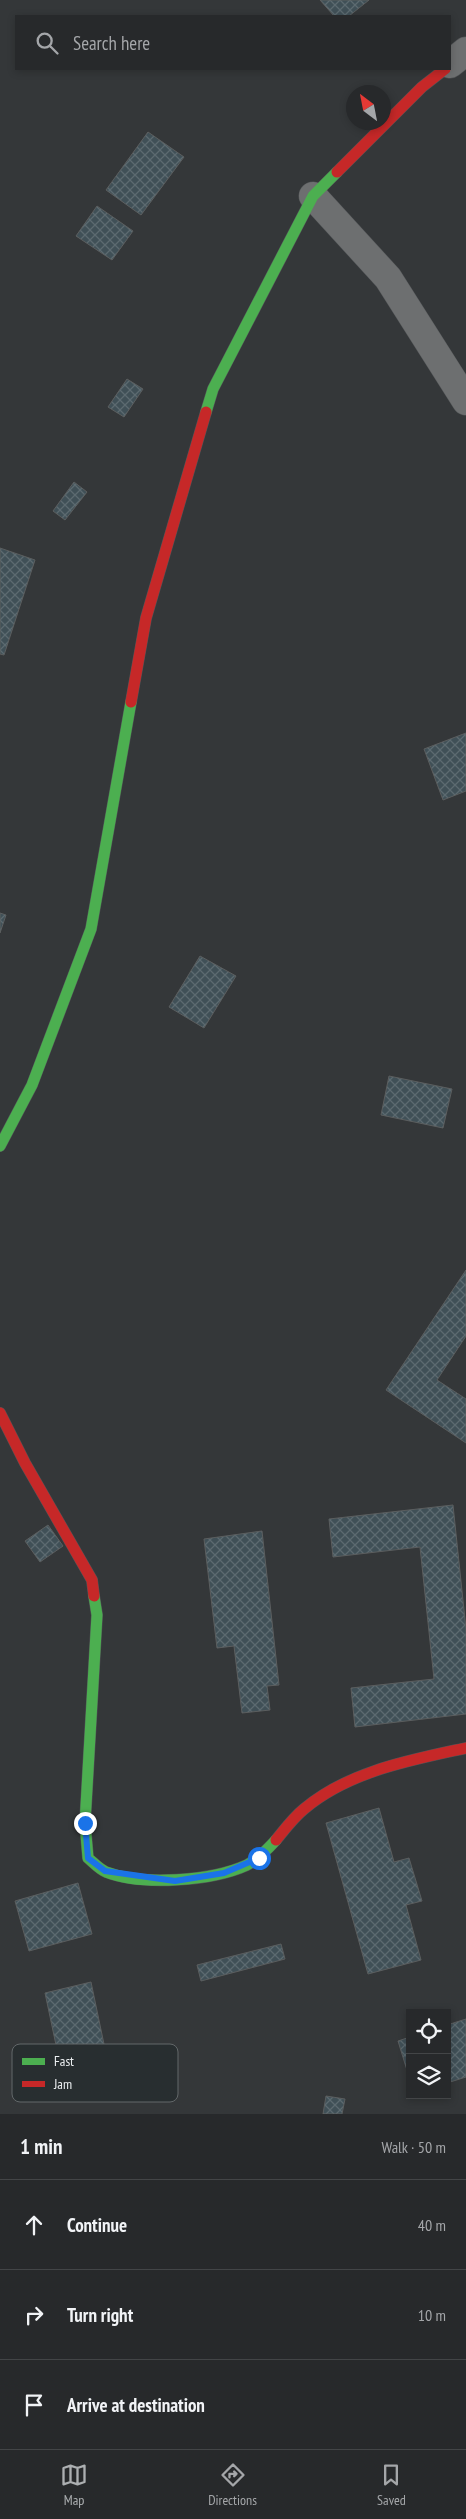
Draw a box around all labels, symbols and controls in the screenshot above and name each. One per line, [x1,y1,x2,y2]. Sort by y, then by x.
search box [15,15,451,70]
icon: search [33,29,61,57]
text: Search here [73,31,150,55]
north arrow [346,85,391,130]
route end [74,1812,97,1835]
route start [248,1847,271,1870]
map controls [406,2009,451,2099]
button: locate [406,2009,451,2054]
legend [12,2044,178,2102]
text: Fast [54,2052,74,2070]
button: layers [406,2054,451,2099]
text: Jam [53,2075,72,2093]
text: 1 min [20,2133,62,2160]
text: Walk · 50 m [381,2137,446,2157]
icon: ahead [20,2211,48,2239]
text: Continue [67,2213,127,2237]
text: 40 m [418,2215,446,2235]
icon: right [20,2301,48,2329]
text: Turn right [67,2303,133,2327]
text: 10 m [418,2305,446,2325]
icon: arrive [20,2391,48,2419]
text: Arrive at destination [67,2393,205,2417]
tab: Map [60,2461,88,2509]
tab: Directions [208,2461,257,2509]
tab: Saved [377,2461,406,2509]

